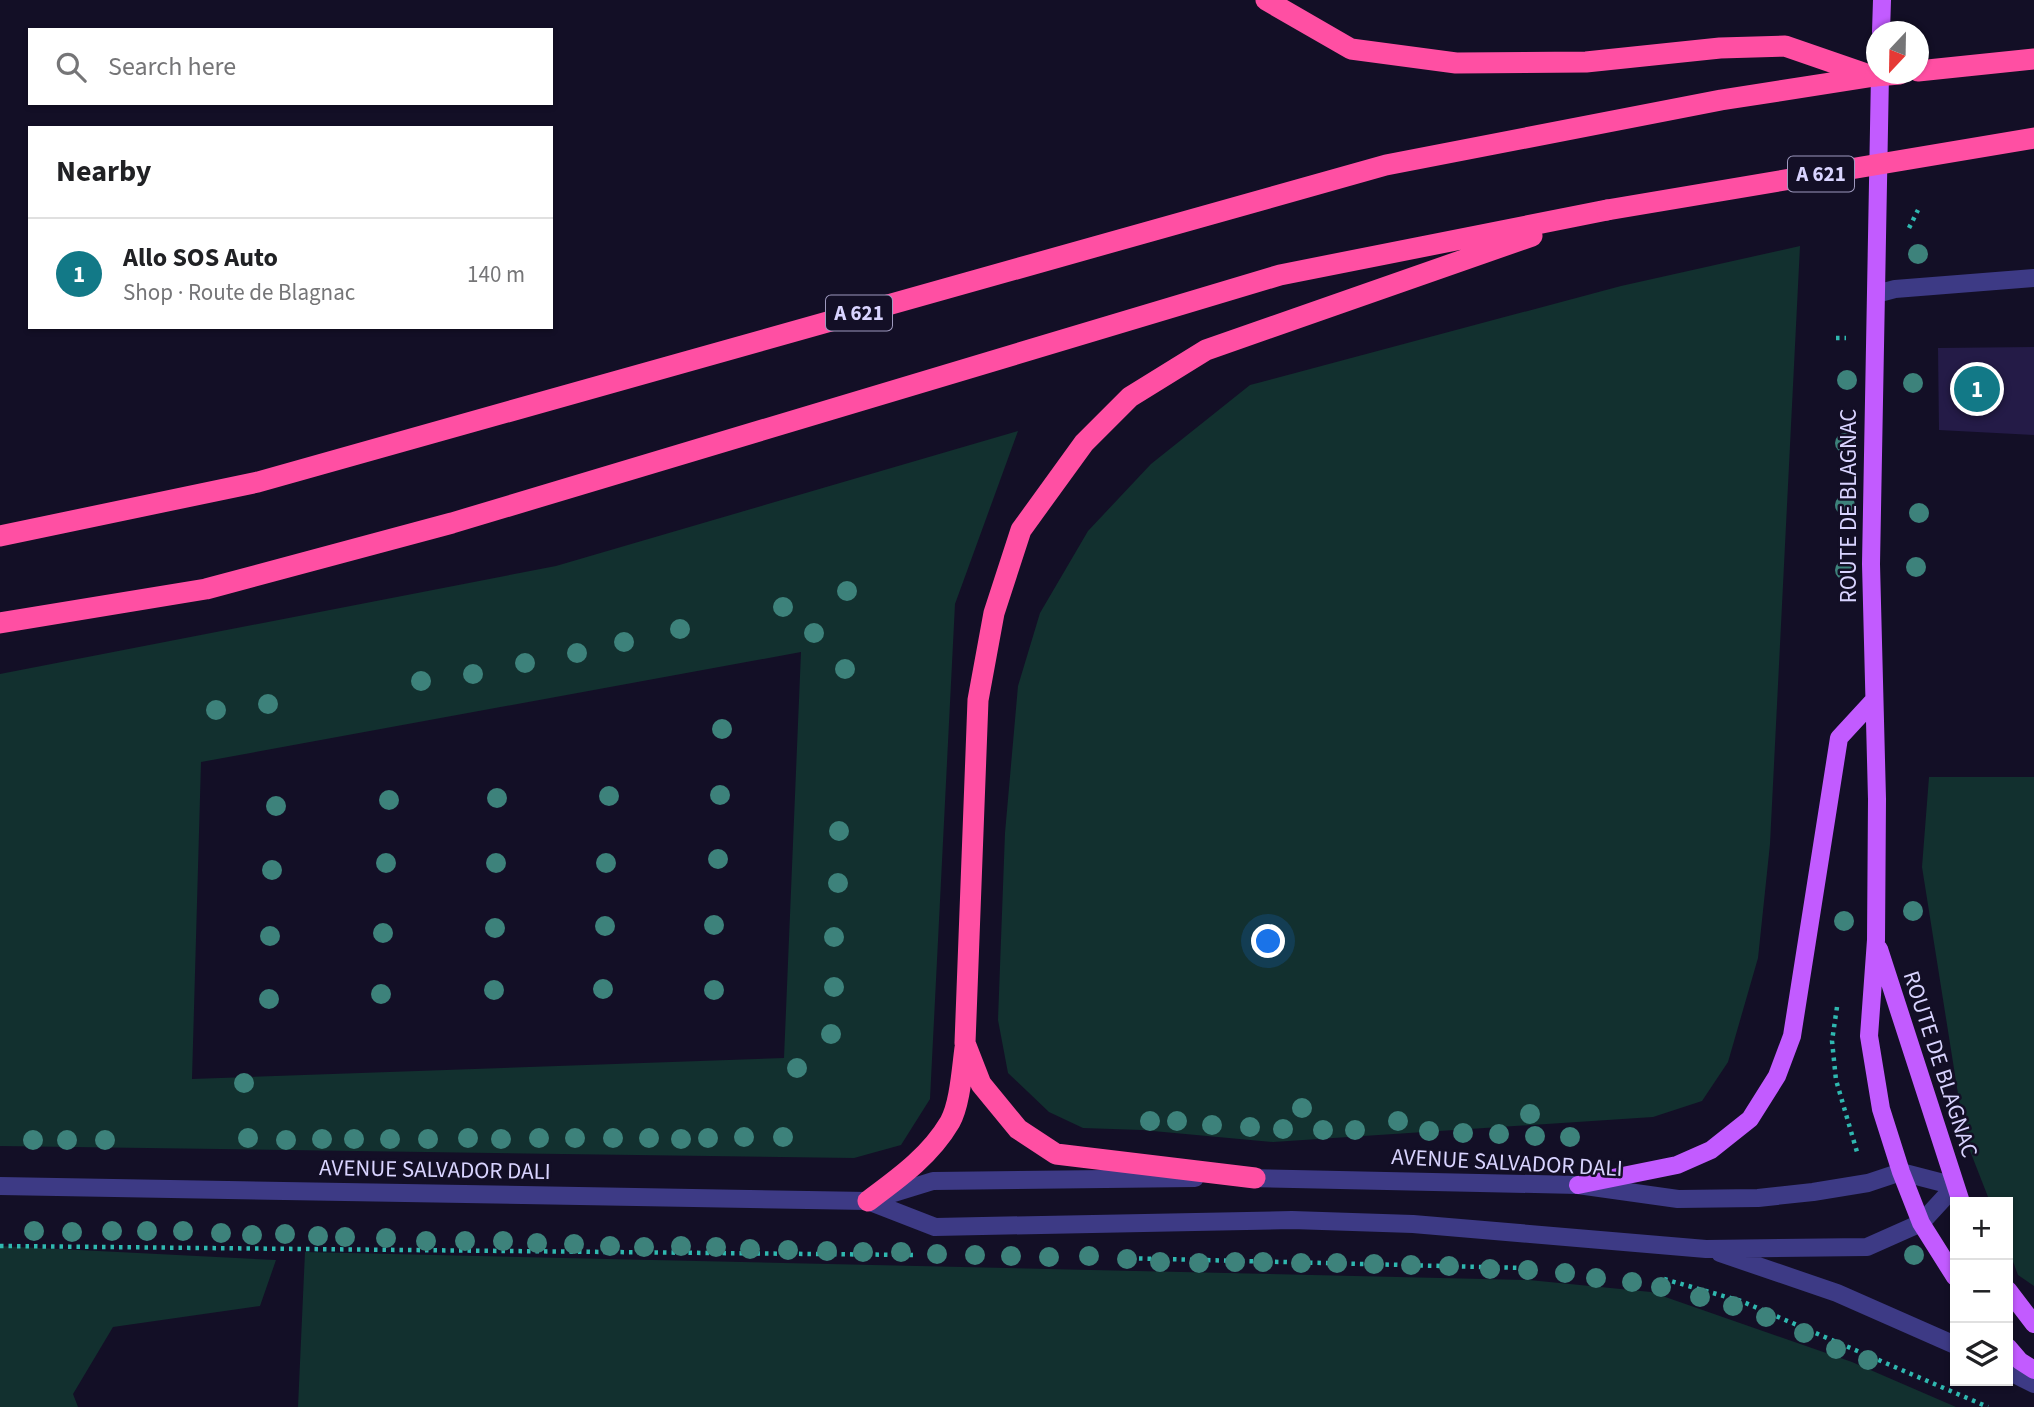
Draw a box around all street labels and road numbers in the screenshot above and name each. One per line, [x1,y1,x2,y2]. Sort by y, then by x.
road number: A 621 [1788,156,1854,192]
road number: A 621 [826,296,892,330]
street label: ROUTE DE BLAGNAC [1832,409,1865,603]
street label: ROUTE DE BLAGNAC [1895,967,1986,1162]
street label: AVENUE SALVADOR DALI [1391,1140,1623,1185]
street label: AVENUE SALVADOR DALI [319,1151,551,1188]

